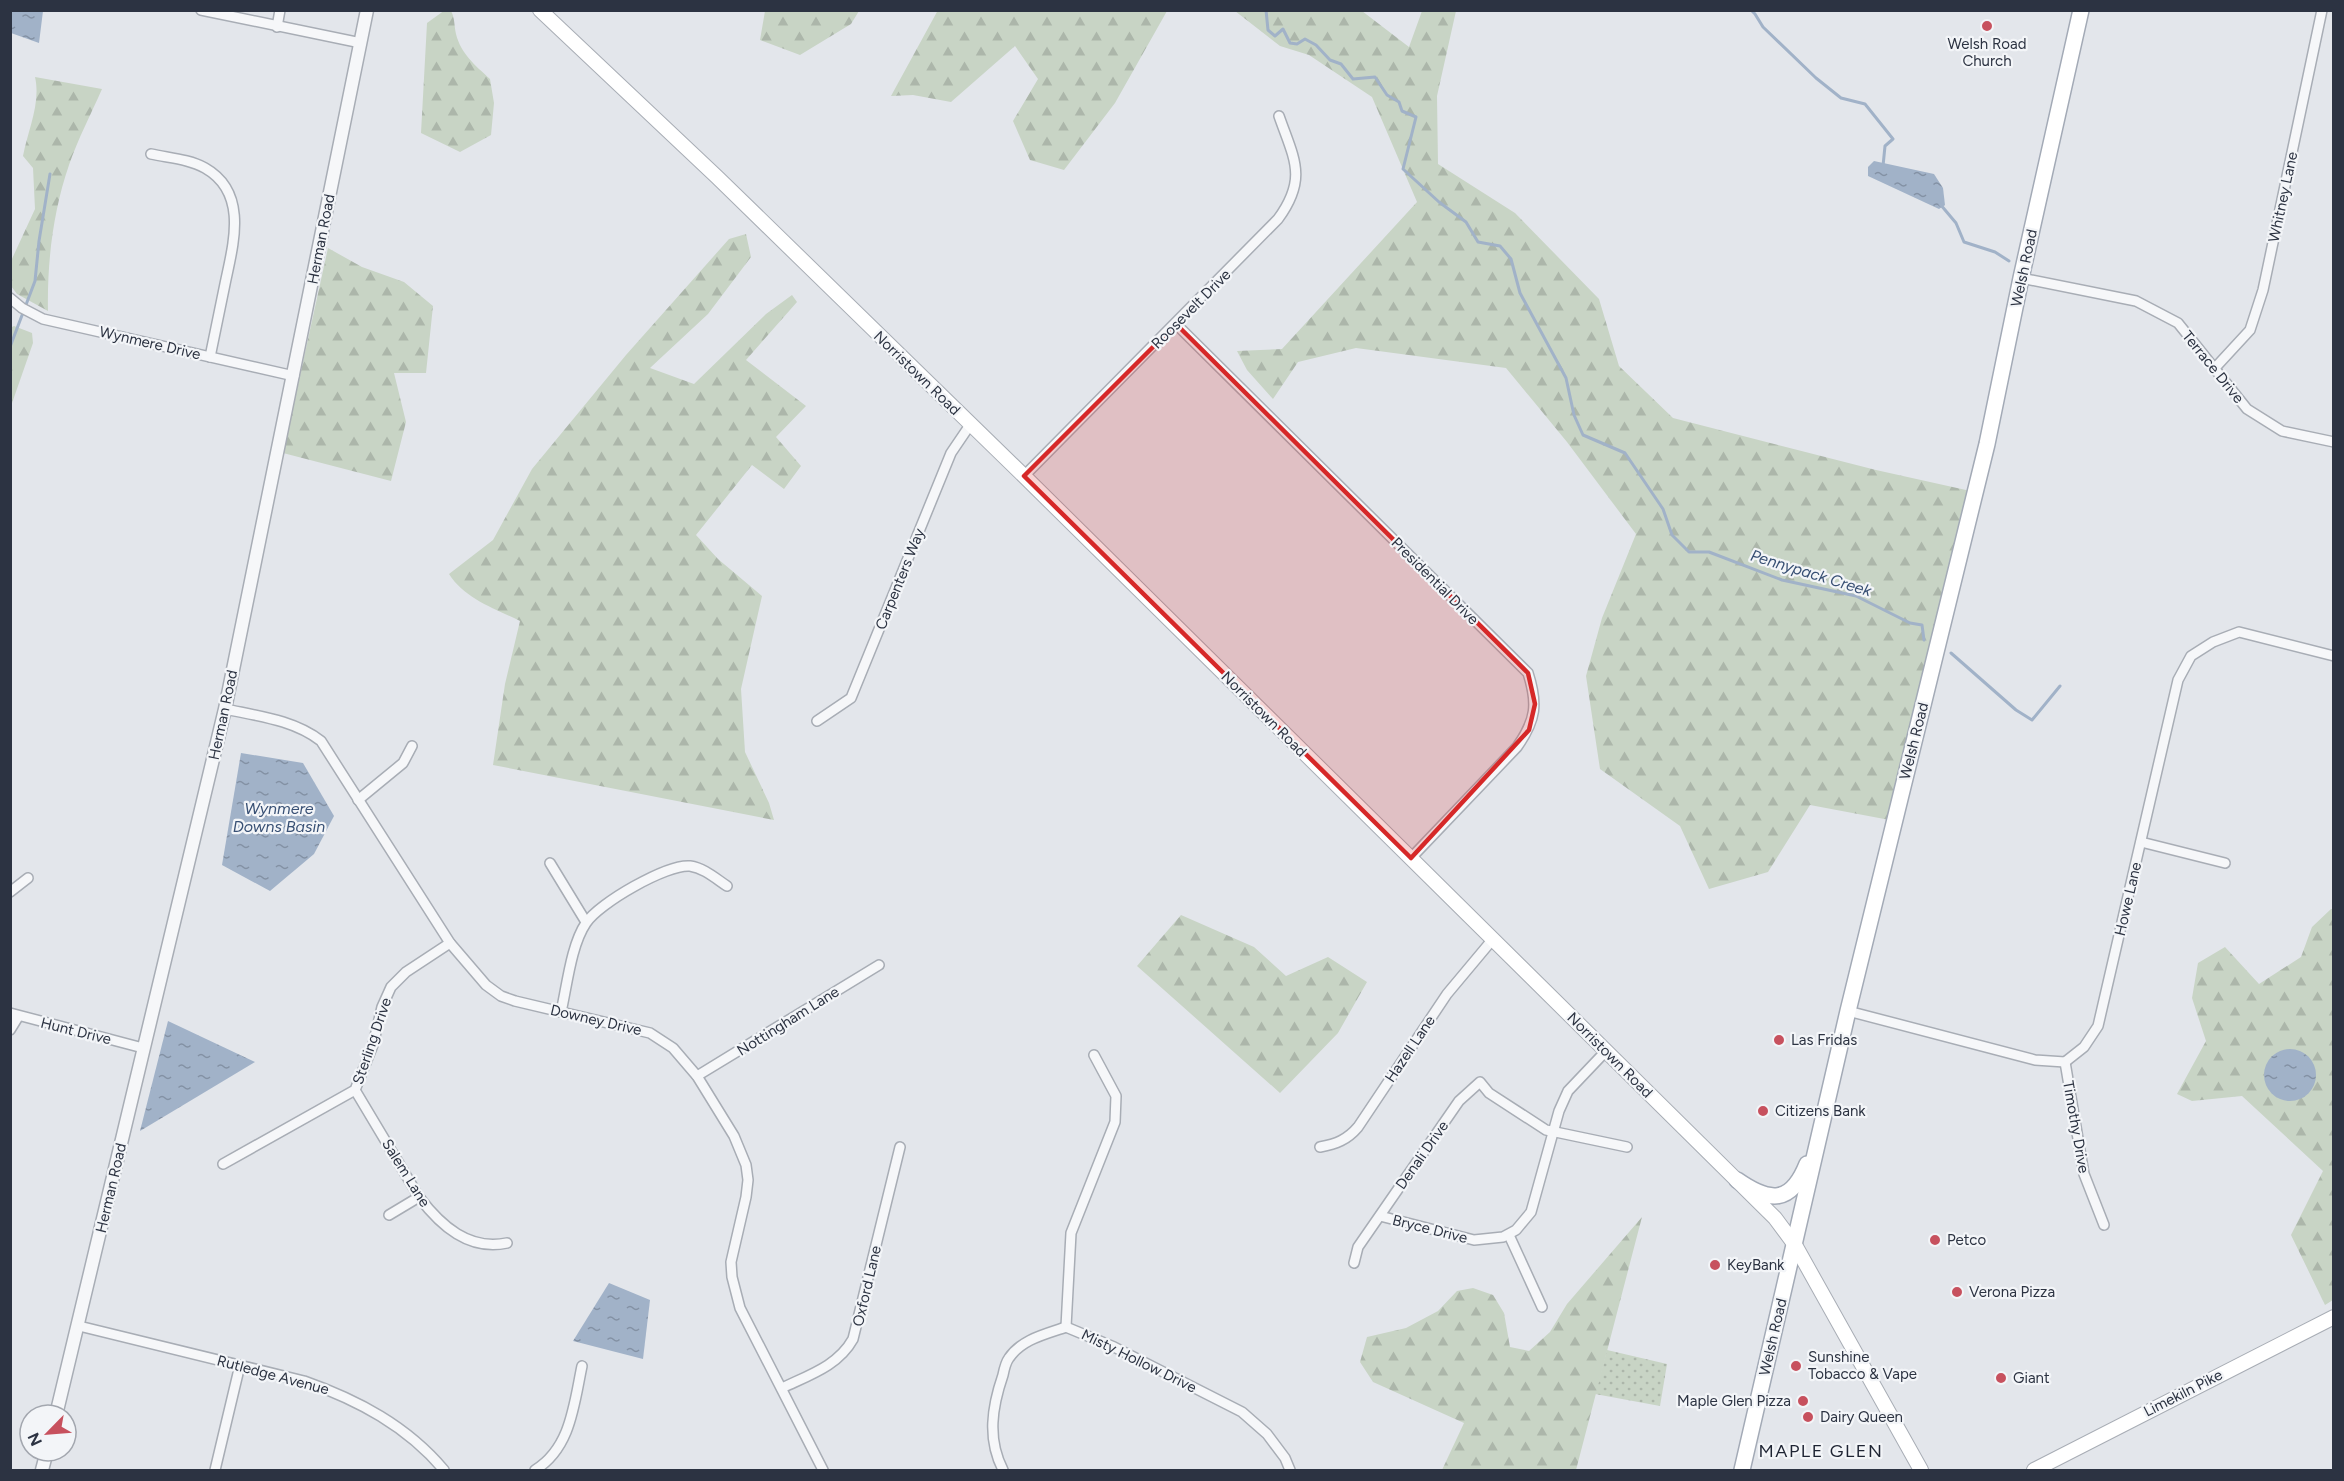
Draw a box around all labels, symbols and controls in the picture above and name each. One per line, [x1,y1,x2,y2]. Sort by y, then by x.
marker: Welsh Road Church [1980,19,1994,33]
place label: Welsh Road Church [1948,35,2026,70]
street label: Whitney Lane [2265,150,2301,244]
street label: Herman Road [303,192,339,286]
street label: Welsh Road [2007,228,2041,308]
street label: Roosevelt Drive [1148,266,1234,352]
street label: Wynmere Drive [98,323,202,363]
street label: Norristown Road [870,327,964,419]
street label: Terrace Drive [2178,327,2248,407]
street label: Carpenters Way [871,526,929,632]
street label: Presidential Drive [1388,534,1482,628]
water label: Pennypack Creek [1748,546,1875,601]
street label: Herman Road [205,668,241,762]
street label: Norristown Road [1218,668,1310,760]
street label: Welsh Road [1896,701,1932,781]
water label: Wynmere Downs Basin [233,799,325,836]
street label: Howe Lane [2111,860,2145,938]
street label: Nottingham Lane [734,982,842,1060]
street label: Sterling Drive [349,995,395,1087]
street label: Downey Drive [549,1001,643,1039]
street label: Norristown Road [1564,1009,1656,1101]
street label: Hazell Lane [1381,1012,1439,1086]
street label: Hunt Drive [39,1014,113,1048]
place label: Las Fridas [1791,1031,1857,1049]
marker: Las Fridas [1772,1033,1786,1047]
street label: Timothy Drive [2059,1079,2093,1175]
place label: Citizens Bank [1775,1102,1866,1120]
marker: Citizens Bank [1756,1104,1770,1118]
street label: Denali Drive [1392,1117,1452,1193]
street label: Salem Lane [378,1136,434,1210]
street label: Herman Road [92,1141,130,1235]
street label: Bryce Drive [1391,1211,1469,1247]
place label: Petco [1947,1231,1986,1249]
marker: Petco [1928,1233,1942,1247]
street label: Oxford Lane [849,1244,885,1328]
place label: KeyBank [1727,1256,1785,1274]
marker: KeyBank [1708,1258,1722,1272]
place label: Verona Pizza [1969,1283,2055,1301]
marker: Verona Pizza [1950,1285,1964,1299]
street label: Welsh Road [1755,1297,1791,1377]
street label: Misty Hollow Drive [1079,1325,1199,1397]
place label: Sunshine Tobacco & Vape [1808,1348,1917,1383]
street label: Rutledge Avenue [215,1351,331,1399]
marker: Sunshine Tobacco & Vape [1789,1359,1803,1373]
street label: Limekiln Pike [2141,1365,2225,1421]
place label: Giant [2013,1369,2050,1387]
marker: Giant [1994,1371,2008,1385]
place label: Maple Glen Pizza [1677,1392,1791,1410]
marker: Maple Glen Pizza [1796,1394,1810,1408]
north arrow [18,1403,78,1463]
place label: Dairy Queen [1820,1408,1903,1426]
marker: Dairy Queen [1801,1410,1815,1424]
text: N [24,1430,46,1449]
district label: MAPLE GLEN [1759,1440,1883,1462]

